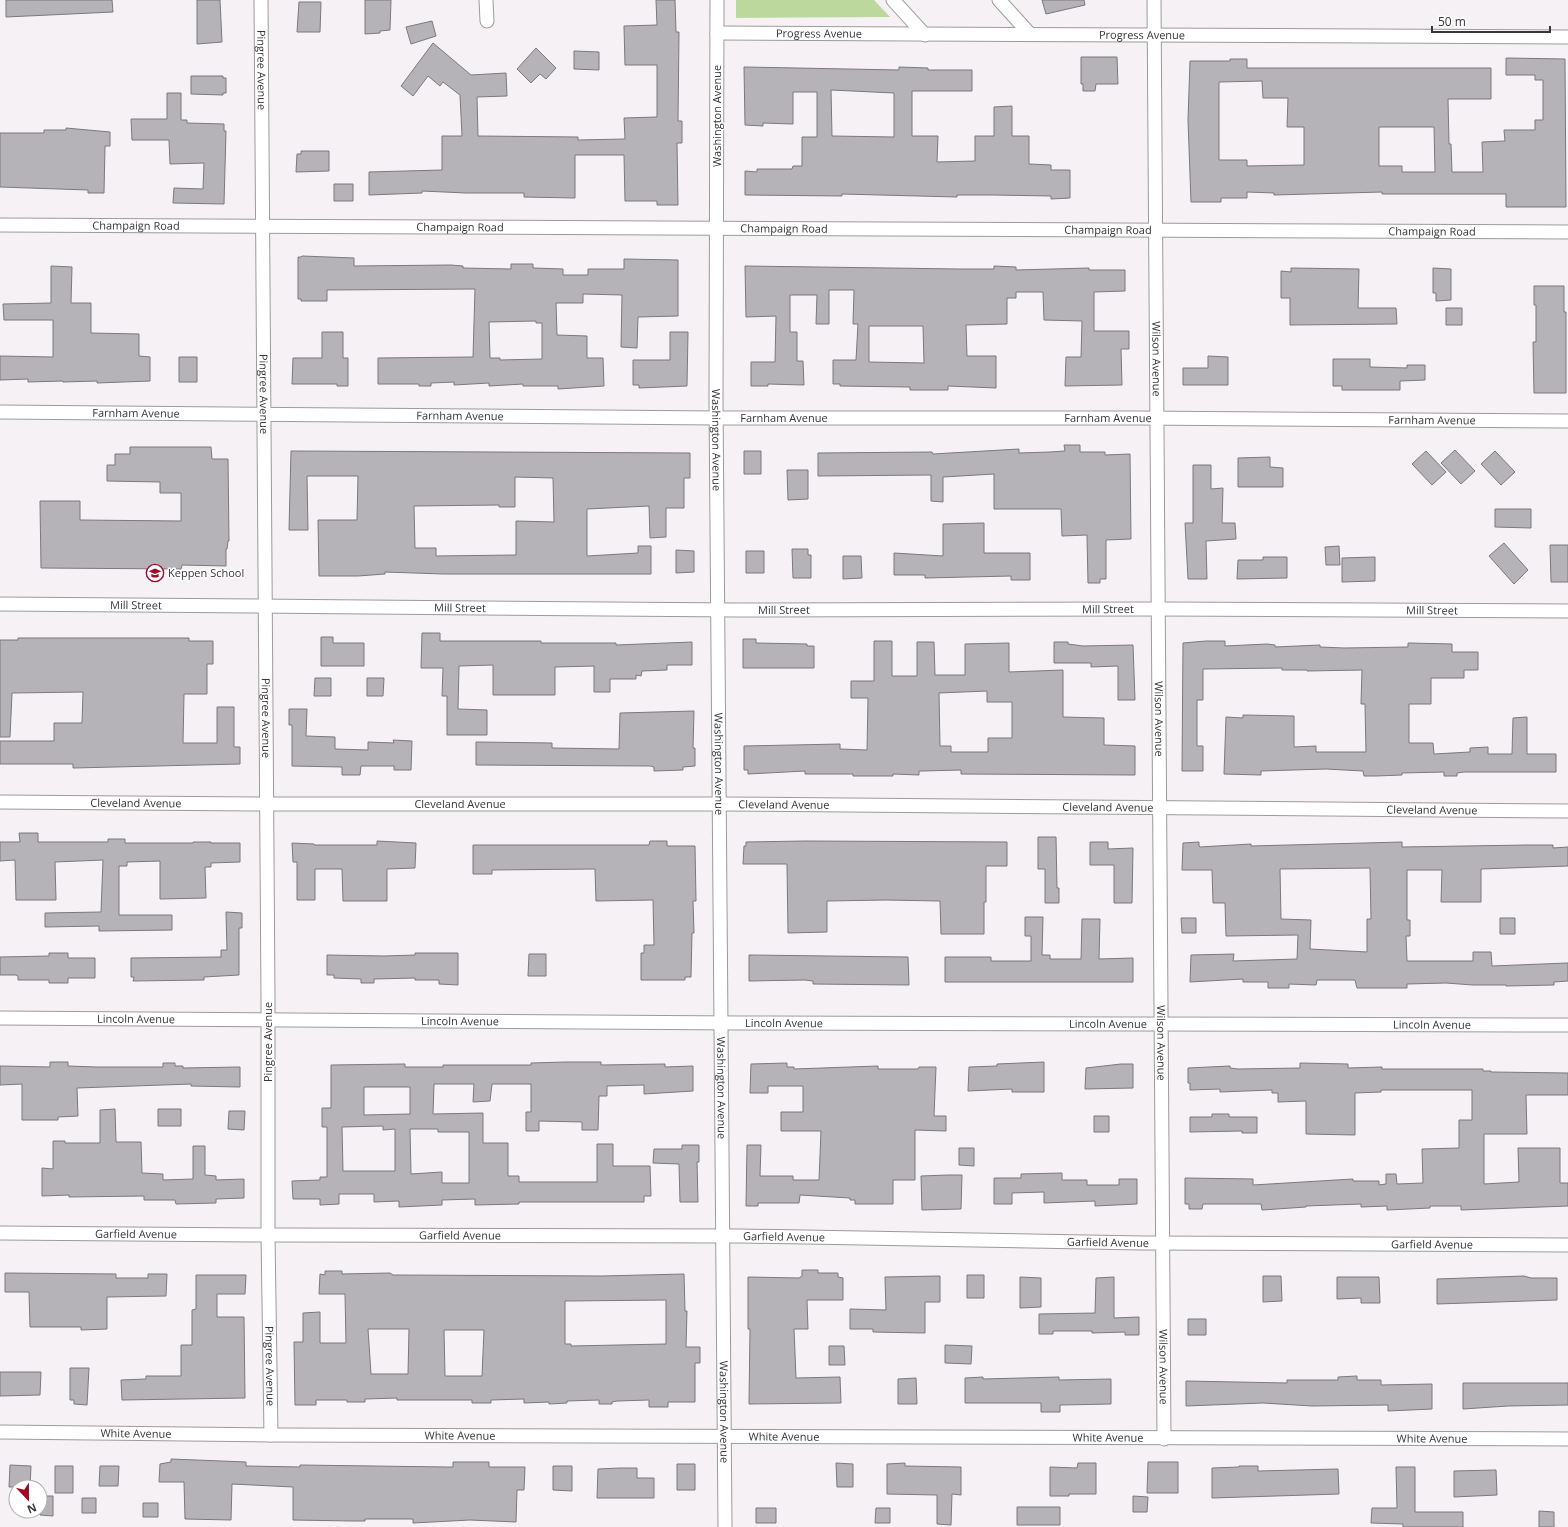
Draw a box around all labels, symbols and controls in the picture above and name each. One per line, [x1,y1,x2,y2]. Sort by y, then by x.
scale bar [1432,8,1550,34]
text: 50 m [1438,13,1466,30]
street label: Progress Avenue [776,25,862,41]
street label: Progress Avenue [1099,27,1185,42]
street label: Pingree Avenue [254,30,270,110]
street label: Washington Avenue [709,65,724,167]
street label: Champaign Road [92,217,180,233]
street label: Champaign Road [416,219,504,234]
street label: Champaign Road [740,220,828,236]
street label: Champaign Road [1064,222,1152,237]
street label: Champaign Road [1388,223,1476,239]
street label: Wilson Avenue [1149,321,1165,397]
street label: Pingree Avenue [256,354,272,434]
street label: Washington Avenue [709,389,725,491]
street label: Farnham Avenue [92,405,180,421]
street label: Farnham Avenue [416,407,504,423]
street label: Farnham Avenue [740,410,828,425]
street label: Farnham Avenue [1064,410,1152,425]
street label: Farnham Avenue [1388,412,1476,427]
school or university icon: Keppen School [145,563,165,583]
place label: Keppen School [168,565,244,580]
street label: Mill Street [110,597,162,612]
street label: Mill Street [434,600,486,615]
street label: Mill Street [1082,601,1134,616]
street label: Mill Street [758,602,810,617]
street label: Mill Street [1406,602,1458,617]
street label: Pingree Avenue [259,678,274,758]
street label: Wilson Avenue [1152,681,1167,757]
street label: Washington Avenue [711,713,727,815]
street label: Cleveland Avenue [90,795,182,810]
street label: Cleveland Avenue [414,796,506,811]
street label: Cleveland Avenue [738,796,830,812]
street label: Cleveland Avenue [1062,799,1154,815]
street label: Cleveland Avenue [1386,801,1478,817]
street label: Pingree Avenue [260,1002,275,1082]
street label: Wilson Avenue [1154,1005,1170,1081]
street label: Lincoln Avenue [97,1011,175,1026]
street label: Lincoln Avenue [421,1013,499,1028]
street label: Lincoln Avenue [745,1015,823,1030]
street label: Lincoln Avenue [1069,1016,1147,1031]
street label: Lincoln Avenue [1393,1017,1471,1032]
street label: Washington Avenue [714,1037,730,1139]
street label: Garfield Avenue [95,1226,177,1241]
street label: Garfield Avenue [419,1227,501,1242]
street label: Garfield Avenue [743,1228,825,1244]
street label: Garfield Avenue [1067,1234,1149,1250]
street label: Garfield Avenue [1391,1236,1473,1252]
street label: Pingree Avenue [262,1326,279,1406]
street label: Wilson Avenue [1156,1329,1172,1405]
street label: Washington Avenue [717,1361,732,1463]
street label: White Avenue [100,1425,172,1441]
street label: White Avenue [424,1427,496,1443]
street label: White Avenue [748,1428,820,1444]
street label: White Avenue [1072,1429,1144,1445]
street label: White Avenue [1396,1430,1468,1446]
north arrow [8,1479,48,1519]
text: N [25,1500,39,1517]

